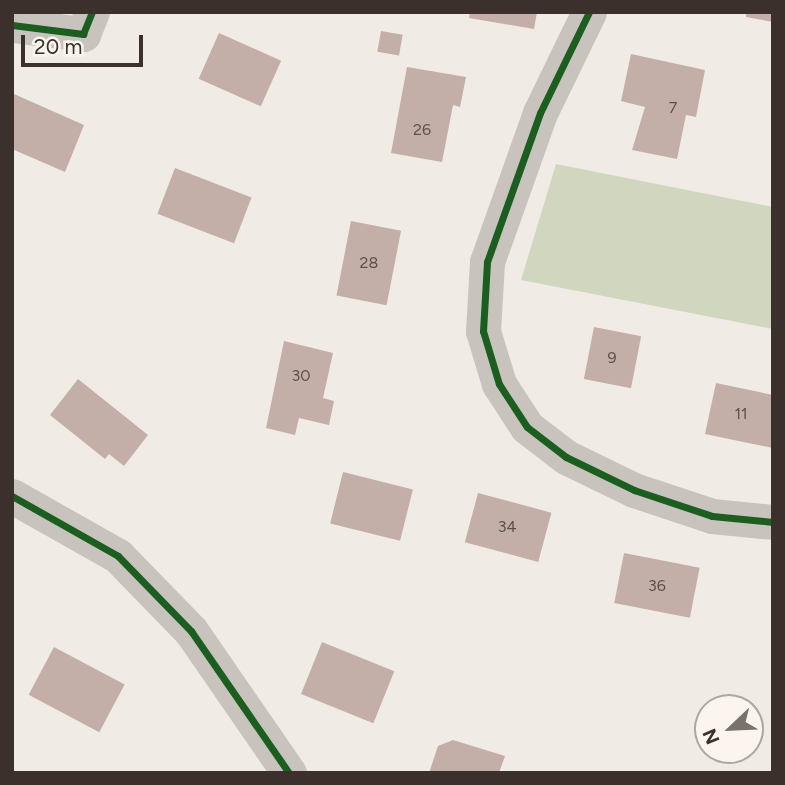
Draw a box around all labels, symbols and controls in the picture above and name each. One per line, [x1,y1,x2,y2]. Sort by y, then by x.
scale bar [24,21,147,65]
text: 20 m [34,34,82,59]
house number: 7 [669,98,677,118]
house number: 26 [413,120,431,140]
house number: 28 [360,253,378,273]
house number: 9 [607,348,617,368]
house number: 30 [292,366,310,386]
house number: 11 [734,404,748,424]
house number: 34 [498,517,516,537]
house number: 36 [648,576,666,596]
north arrow [694,694,764,764]
text: N [698,725,725,748]

